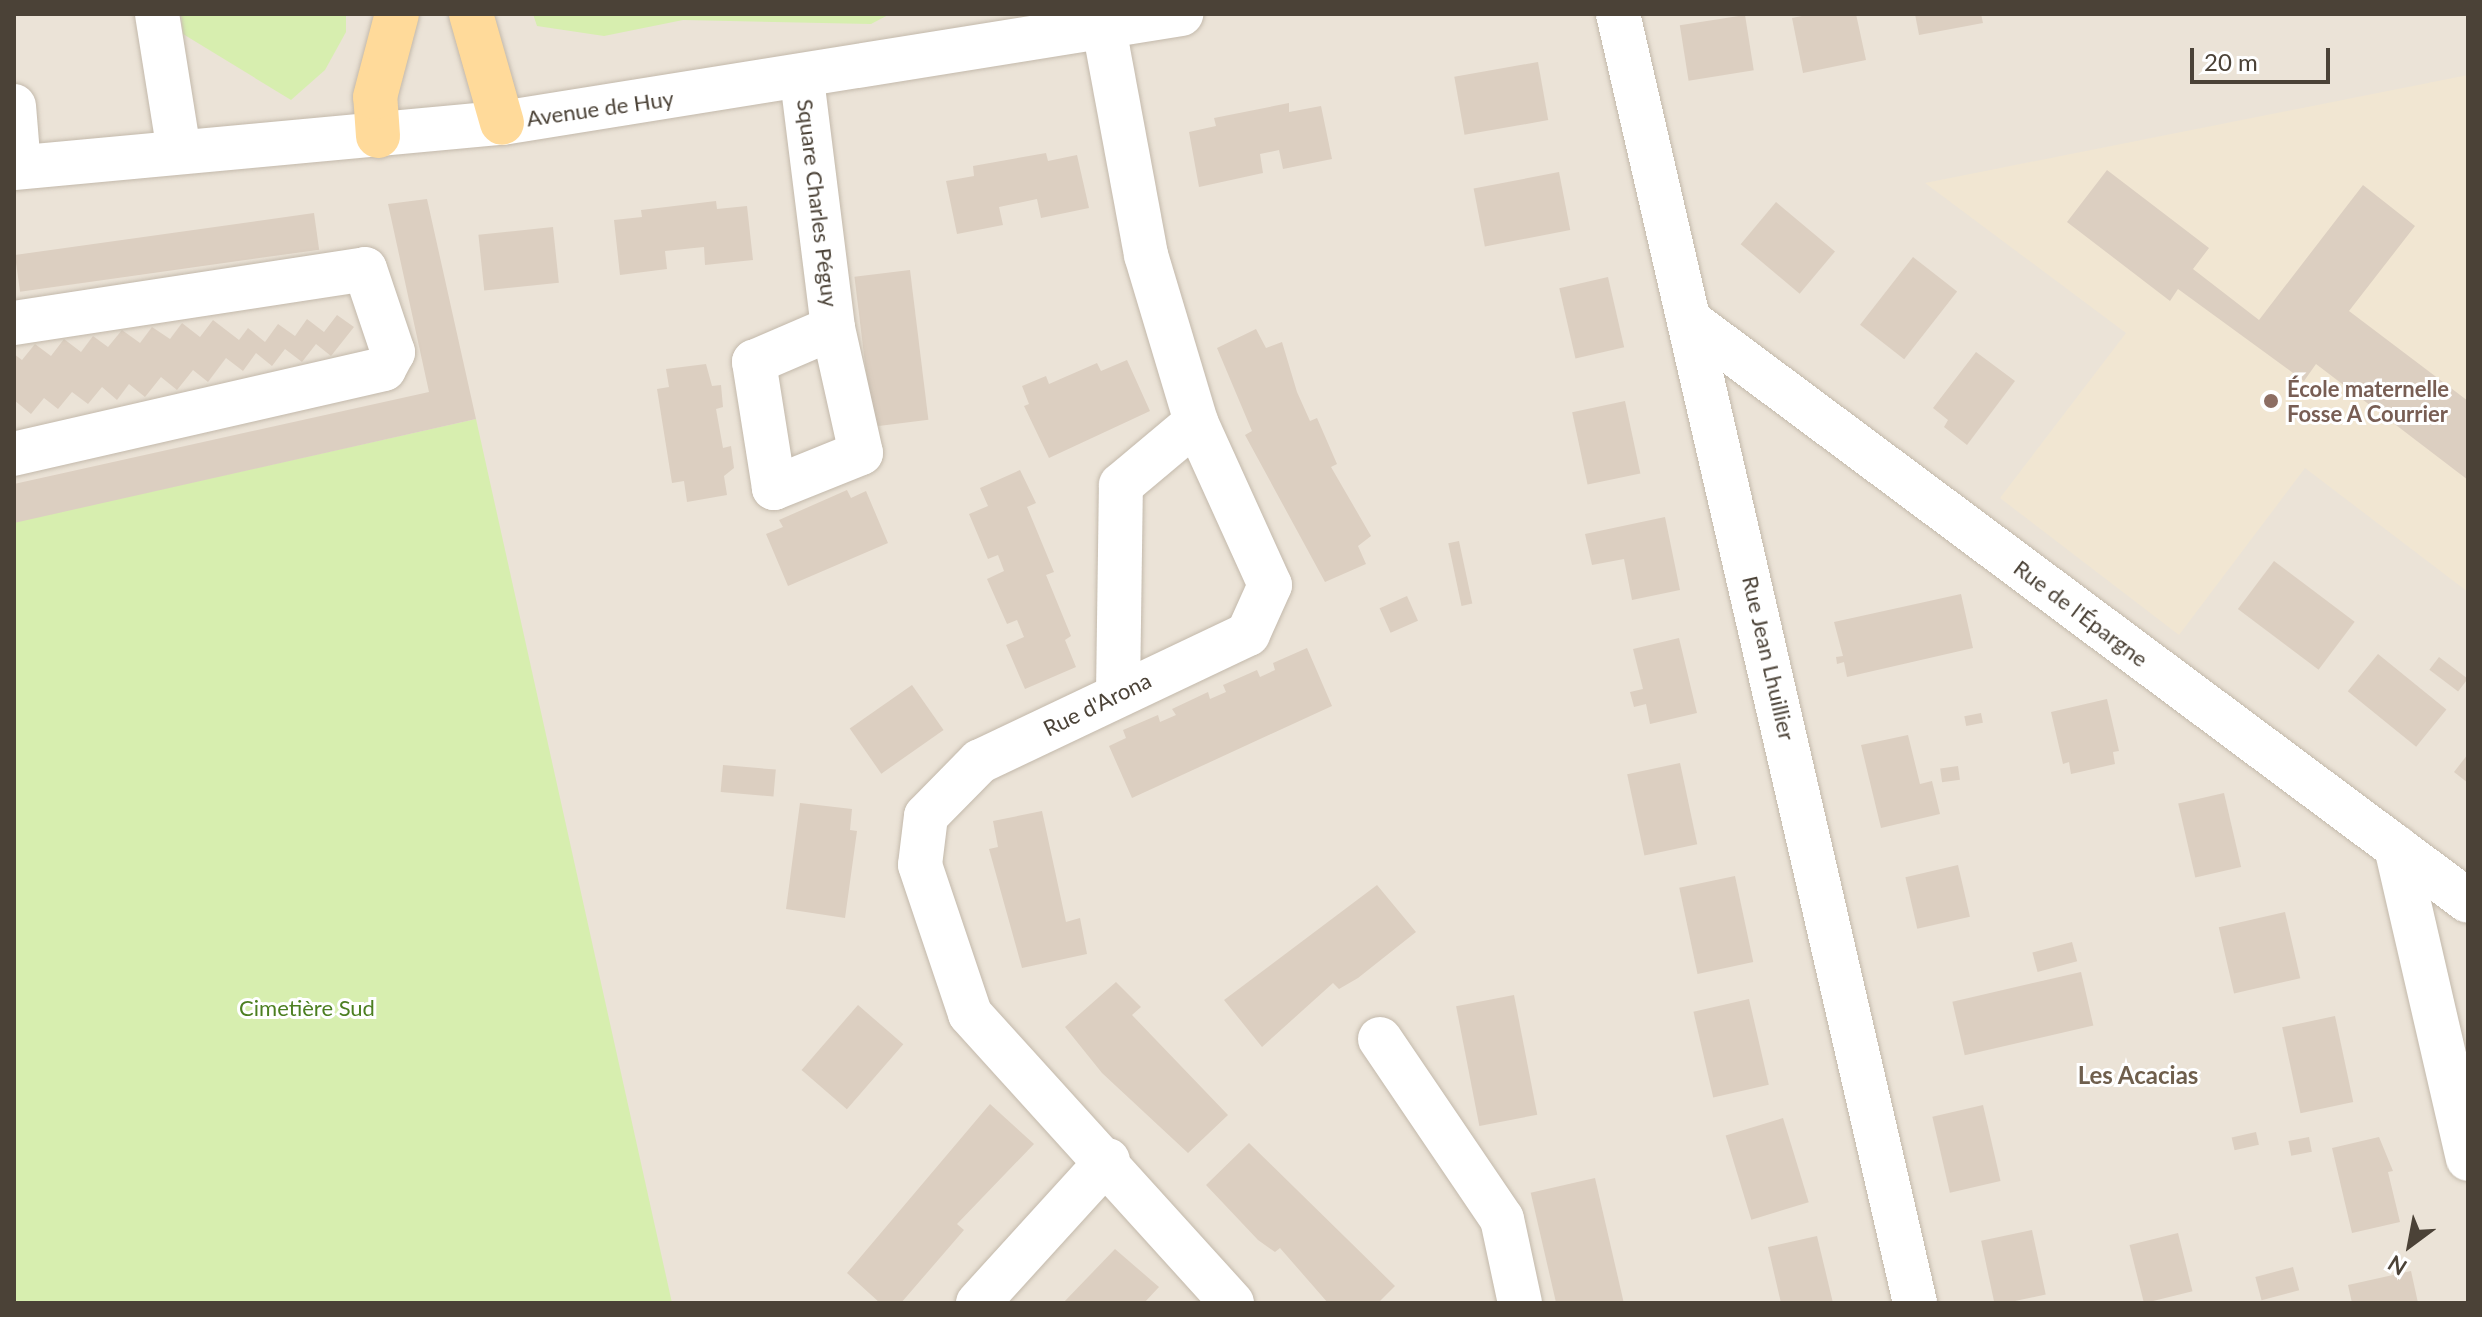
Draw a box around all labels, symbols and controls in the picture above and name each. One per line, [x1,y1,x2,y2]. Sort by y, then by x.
scale bar [2194,32,2334,82]
text: 20 m [2204,47,2258,76]
street label: Avenue de Huy [525,85,675,131]
street label: Square Charles Péguy [792,97,844,309]
place label: École maternelle Fosse A Courrier [2287,375,2449,426]
marker: École maternelle Fosse A Courrier [2262,392,2280,410]
street label: Rue de l'Épargne [2009,554,2153,672]
street label: Rue Jean Lhuillier [1737,573,1801,743]
street label: Rue d'Arona [1039,667,1155,741]
park label: Cimetière Sud [239,995,375,1021]
district label: Les Acacias [2077,1061,2199,1089]
north arrow [2370,1205,2450,1285]
text: N [2383,1250,2411,1282]

